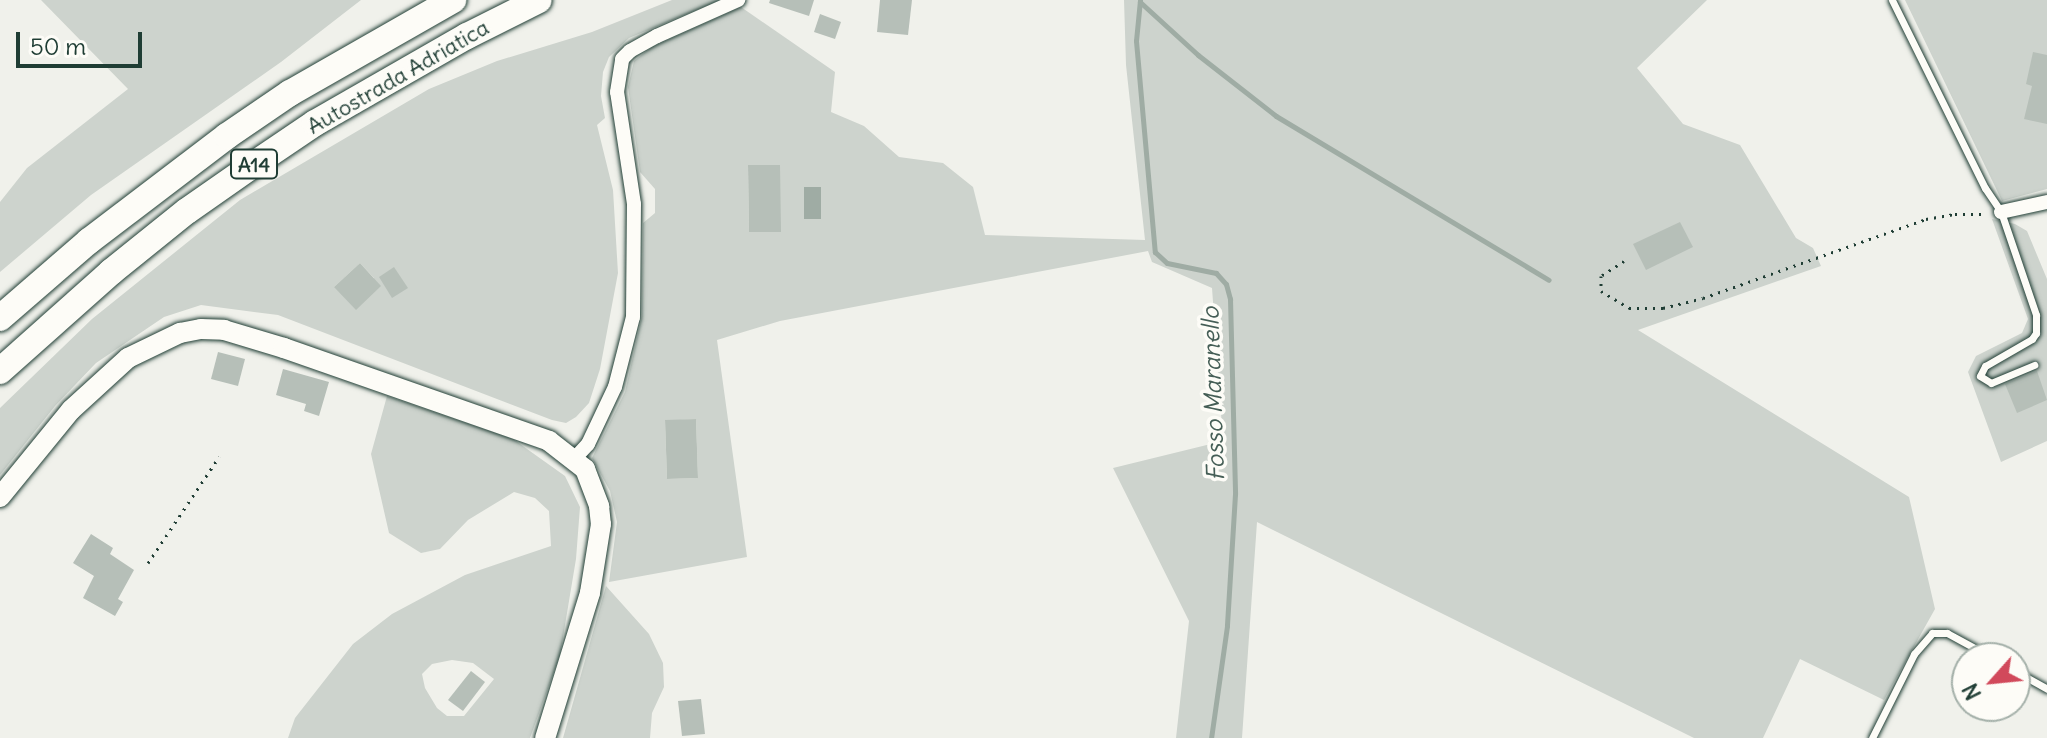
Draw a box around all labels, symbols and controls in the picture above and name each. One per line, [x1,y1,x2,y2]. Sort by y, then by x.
street label: Autostrada Adriatica [302,14,494,140]
scale bar [20,16,146,66]
text: 50 m [30,31,86,61]
road number: A14 [230,148,278,180]
water label: Fosso Maranello [1196,306,1230,482]
north arrow [1951,642,2031,722]
text: N [1955,679,1987,705]

